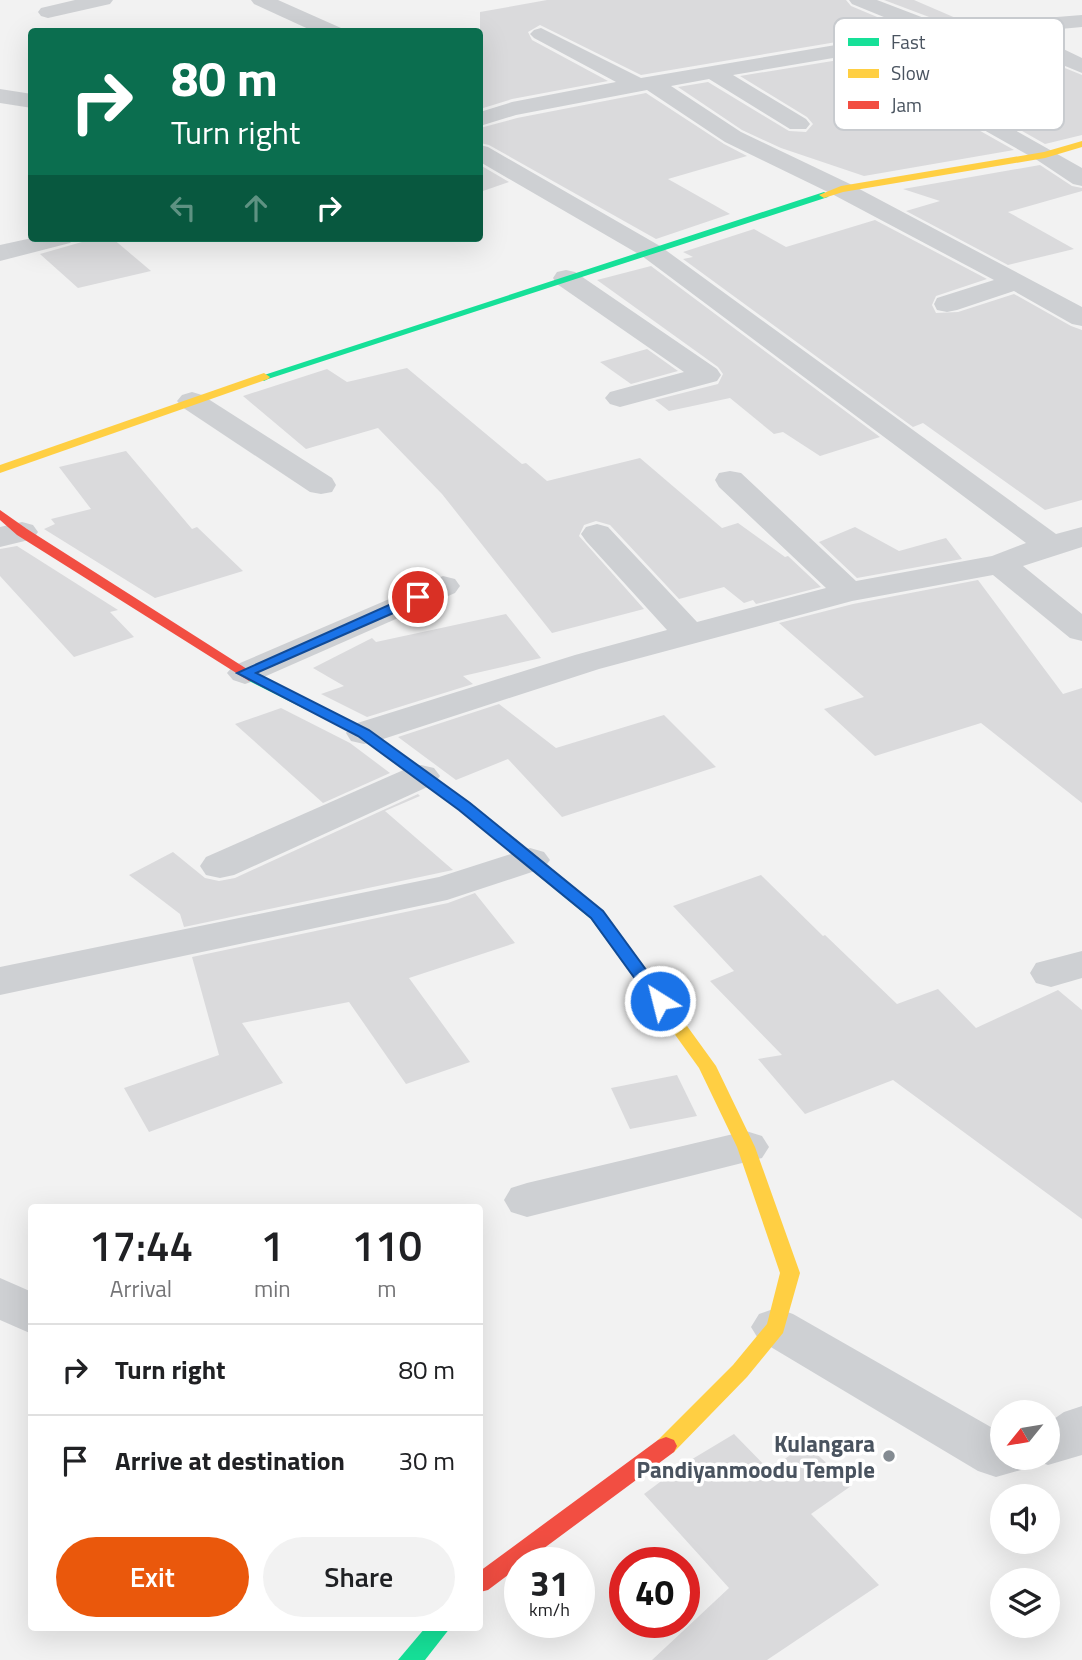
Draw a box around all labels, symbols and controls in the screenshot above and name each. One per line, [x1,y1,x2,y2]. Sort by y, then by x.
legend [834,18,1064,130]
text: Fast [891,27,926,56]
text: 80 m [171,40,278,115]
icon: right [56,56,147,147]
text: Slow [891,58,930,87]
text: Jam [891,90,922,119]
text: Turn right [171,108,300,156]
icon: left [164,189,202,227]
icon: ahead [237,189,275,227]
icon: right [310,189,348,227]
pin [388,567,448,627]
icon: arrive [399,578,437,616]
position arrow [623,964,697,1038]
text: 17:44 [89,1213,193,1277]
text: 1 [261,1213,284,1277]
text: 110 [352,1213,422,1277]
text: Arrival [110,1271,172,1306]
text: min [254,1271,291,1306]
text: m [377,1271,396,1306]
text: Turn right [115,1350,226,1389]
text: 80 m [398,1350,455,1389]
icon: right [56,1351,94,1389]
north arrow [990,1400,1060,1470]
map controls [990,1400,1060,1638]
place label: Kulangara Pandiyanmoodu Temple [637,1426,875,1487]
text: Arrive at destination [115,1441,345,1480]
text: 30 m [398,1441,455,1480]
icon: arrive [56,1442,94,1480]
marker: Kulangara Pandiyanmoodu Temple [881,1448,897,1464]
button: sound [990,1484,1060,1554]
button: Exit [56,1537,249,1617]
button: Share [263,1537,455,1617]
speed limit sign: 40 [609,1547,700,1638]
text: 31 [530,1556,569,1610]
button: layers [990,1568,1060,1638]
text: km/h [529,1596,570,1623]

